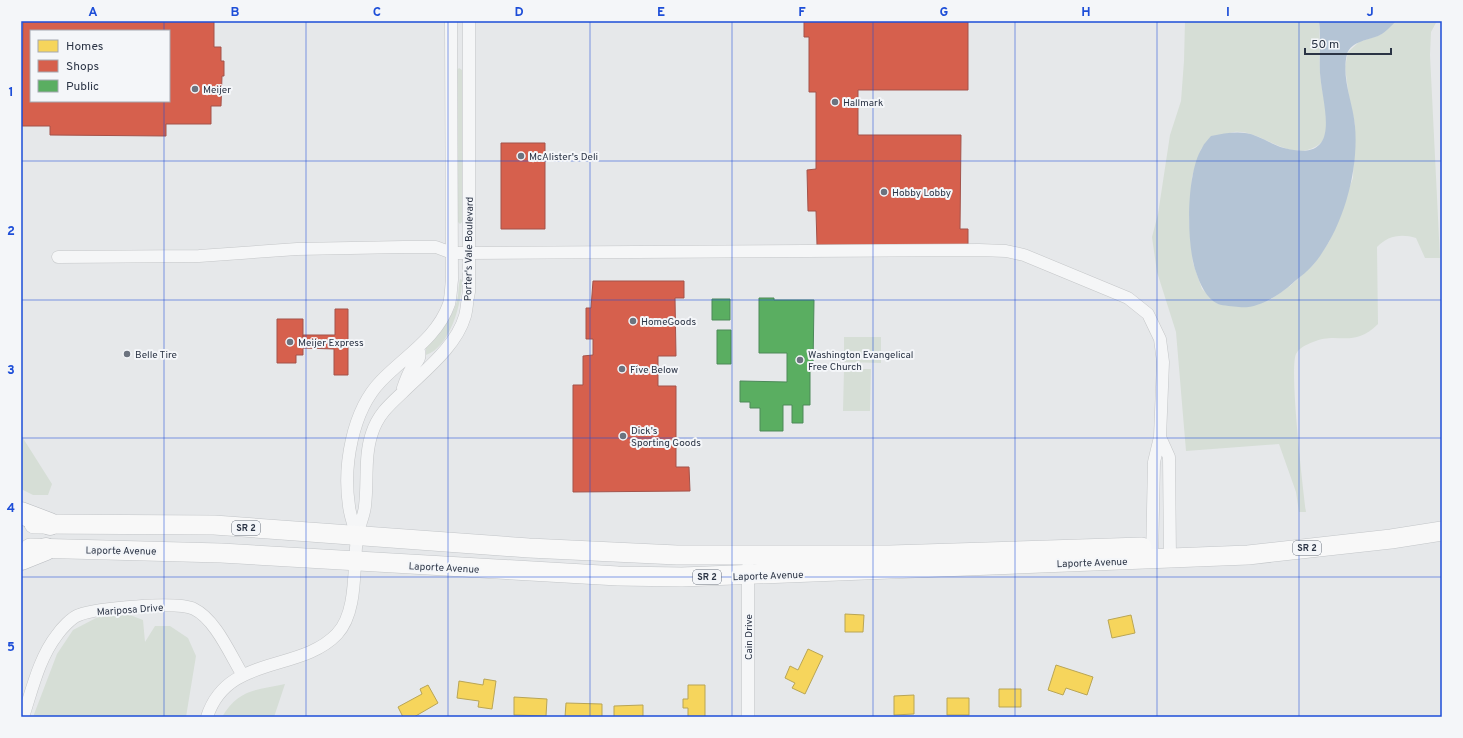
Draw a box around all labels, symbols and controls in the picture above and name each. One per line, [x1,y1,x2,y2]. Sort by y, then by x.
text: A [88,5,98,21]
text: B [231,5,240,21]
text: C [373,5,381,21]
text: D [514,5,524,21]
text: E [657,5,665,21]
text: F [798,5,806,21]
text: G [940,5,949,21]
text: H [1081,5,1091,21]
text: I [1226,5,1230,21]
text: J [1366,5,1374,21]
legend [30,30,170,102]
scale bar [1305,30,1391,56]
text: 50 m [1311,37,1339,53]
text: Homes [66,39,103,55]
text: Shops [66,59,99,75]
text: Public [66,79,99,95]
marker: Meijer [190,84,200,94]
place label: Meijer [203,84,231,97]
text: 1 [8,85,14,101]
marker: Hallmark [830,97,840,107]
place label: Hallmark [843,97,883,110]
marker: McAlister's Deli [516,151,526,161]
place label: McAlister's Deli [529,151,598,164]
marker: Hobby Lobby [879,187,889,197]
place label: Hobby Lobby [892,187,951,200]
street label: Porter's Vale Boulevard [462,197,477,301]
text: 2 [7,224,15,240]
marker: HomeGoods [628,316,638,326]
place label: HomeGoods [641,316,696,329]
marker: Meijer Express [285,337,295,347]
place label: Meijer Express [298,337,364,350]
marker: Belle Tire [122,349,132,359]
place label: Belle Tire [135,349,177,362]
place label: Washington Evangelical Free Church [808,349,913,374]
marker: Washington Evangelical Free Church [795,355,805,365]
text: 3 [7,363,15,379]
marker: Five Below [617,364,627,374]
place label: Five Below [630,364,678,377]
place label: Dick's Sporting Goods [631,425,701,450]
marker: Dick's Sporting Goods [618,431,628,441]
text: 4 [7,501,15,517]
road number: SR 2 [232,521,260,535]
road number: SR 2 [1293,541,1321,555]
street label: Laporte Avenue [85,544,156,559]
street label: Laporte Avenue [1056,556,1128,571]
street label: Laporte Avenue [408,560,480,577]
street label: Laporte Avenue [732,569,804,584]
road number: SR 2 [693,570,721,584]
street label: Mariposa Drive [96,602,164,619]
street label: Cain Drive [743,614,756,660]
text: 5 [7,640,15,656]

